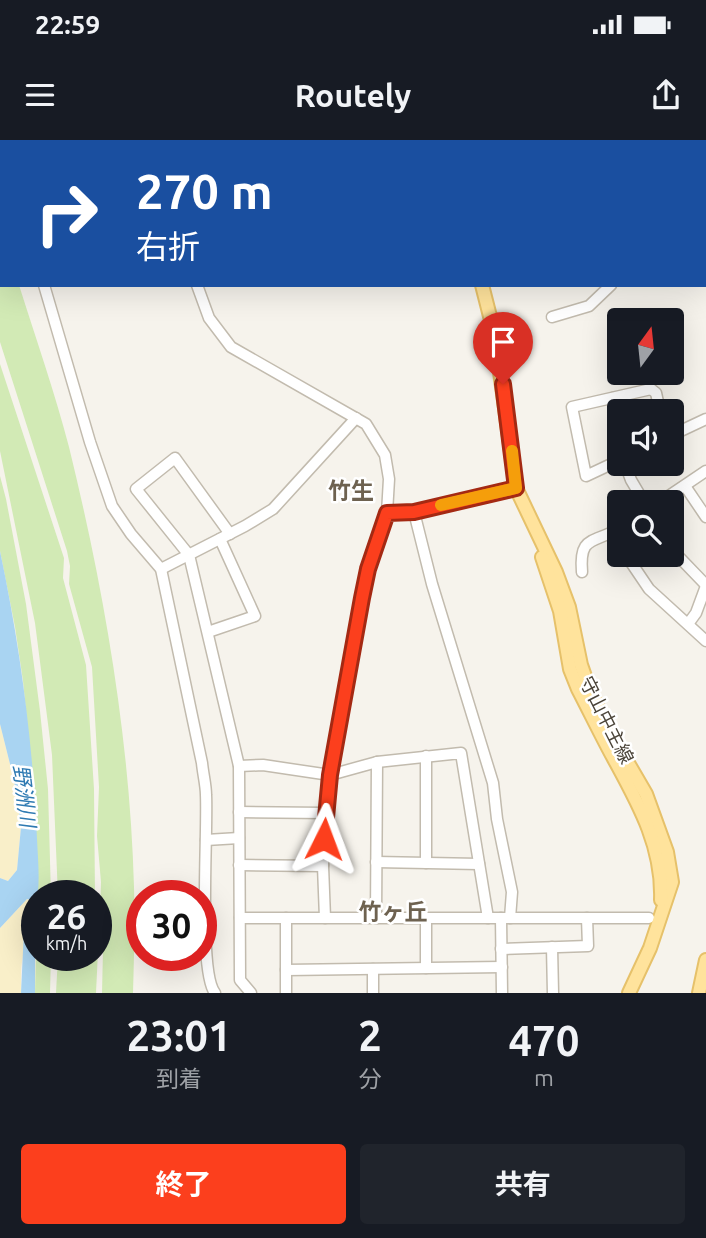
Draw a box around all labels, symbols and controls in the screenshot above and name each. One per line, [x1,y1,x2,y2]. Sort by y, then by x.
text: 22:59 [35,10,100,39]
icon: menu [21,76,59,114]
icon: share [647,76,685,114]
text: Routely [295,77,411,113]
text: 270 m [136,163,273,218]
icon: right [21,168,112,259]
text: 右折 [136,228,200,264]
north arrow [607,308,684,385]
map controls [607,308,684,567]
pin [473,312,533,384]
icon: arrive [484,323,522,361]
button: sound [607,399,684,476]
district label: 竹生 [328,478,374,503]
button: search [607,490,684,567]
street label: 守山中主線 [576,673,638,767]
water label: 野洲川 [9,763,41,831]
position arrow [287,802,361,876]
speed limit sign: 30 [126,880,217,971]
text: 26 [47,896,86,936]
district label: 竹ヶ丘 [359,899,428,924]
text: km/h [46,933,87,953]
text: 23:01 [127,1012,232,1059]
text: 2 [358,1012,382,1059]
text: 470 [508,1017,579,1064]
text: m [534,1065,554,1090]
text: 到着 [156,1066,202,1091]
text: 分 [359,1066,382,1091]
button: 終了 [21,1144,346,1224]
button: 共有 [360,1144,685,1224]

